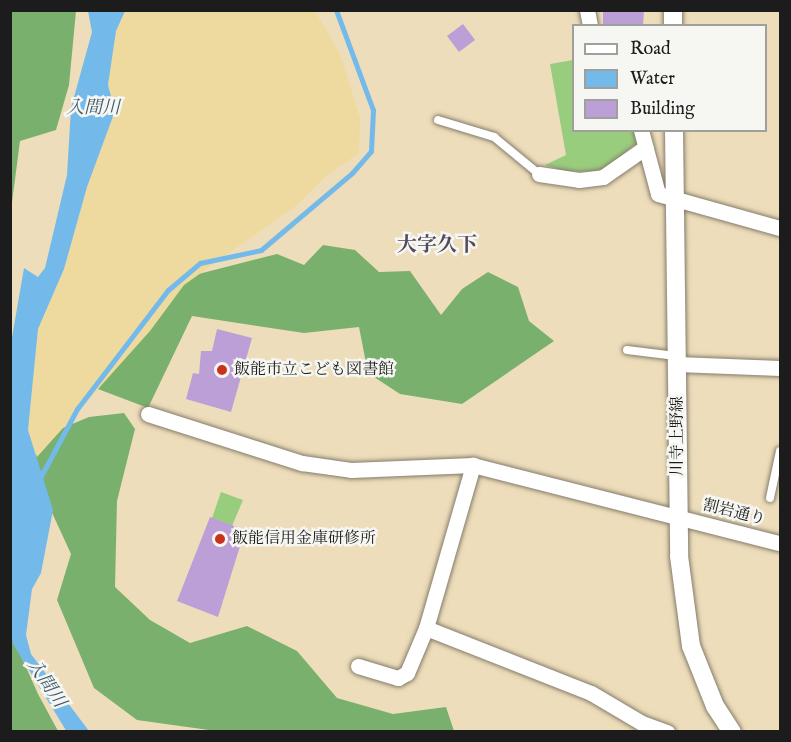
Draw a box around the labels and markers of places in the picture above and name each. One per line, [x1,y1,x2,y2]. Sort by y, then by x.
place label: 飯能市立こども図書館 [234,360,394,380]
marker: 飯能市立こども図書館 [215,363,229,377]
place label: 飯能信用金庫研修所 [232,529,376,549]
marker: 飯能信用金庫研修所 [213,532,227,546]

